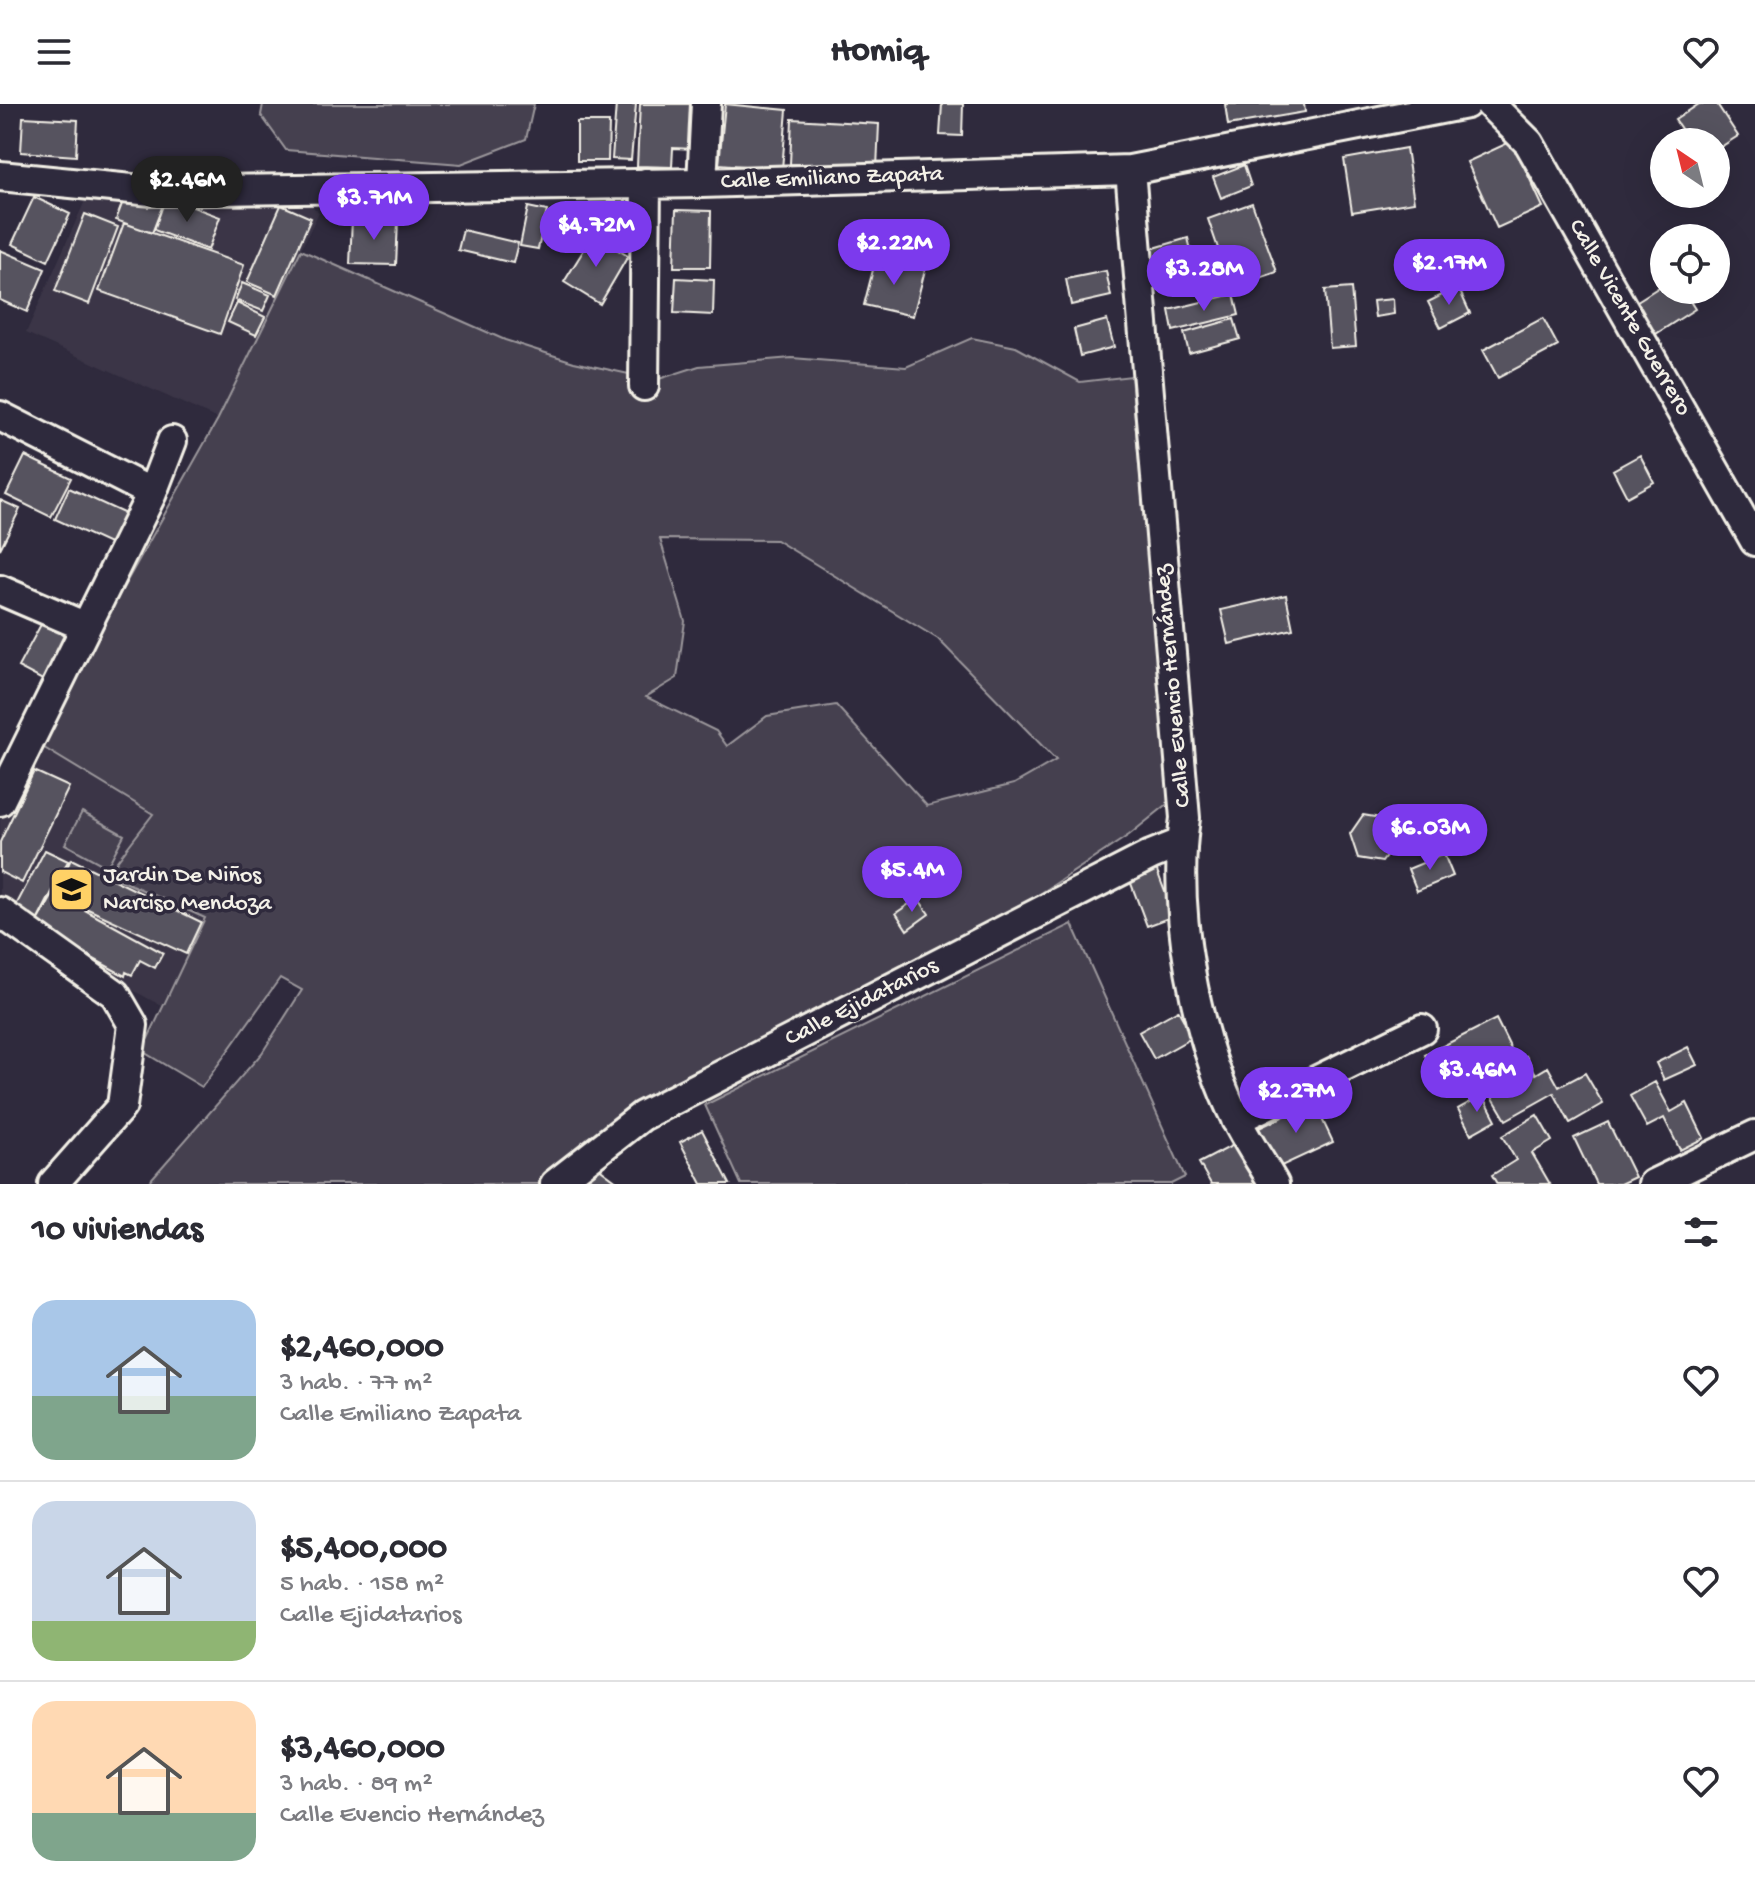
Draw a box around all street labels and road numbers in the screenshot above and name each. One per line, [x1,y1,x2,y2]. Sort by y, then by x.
street label: Calle Emiliano Zapata [720,161,944,197]
street label: Calle Vicente Guerrero [1561,214,1697,422]
street label: Calle Evencio Hernández [1149,562,1199,809]
street label: Calle Ejidatarios [781,952,944,1054]

